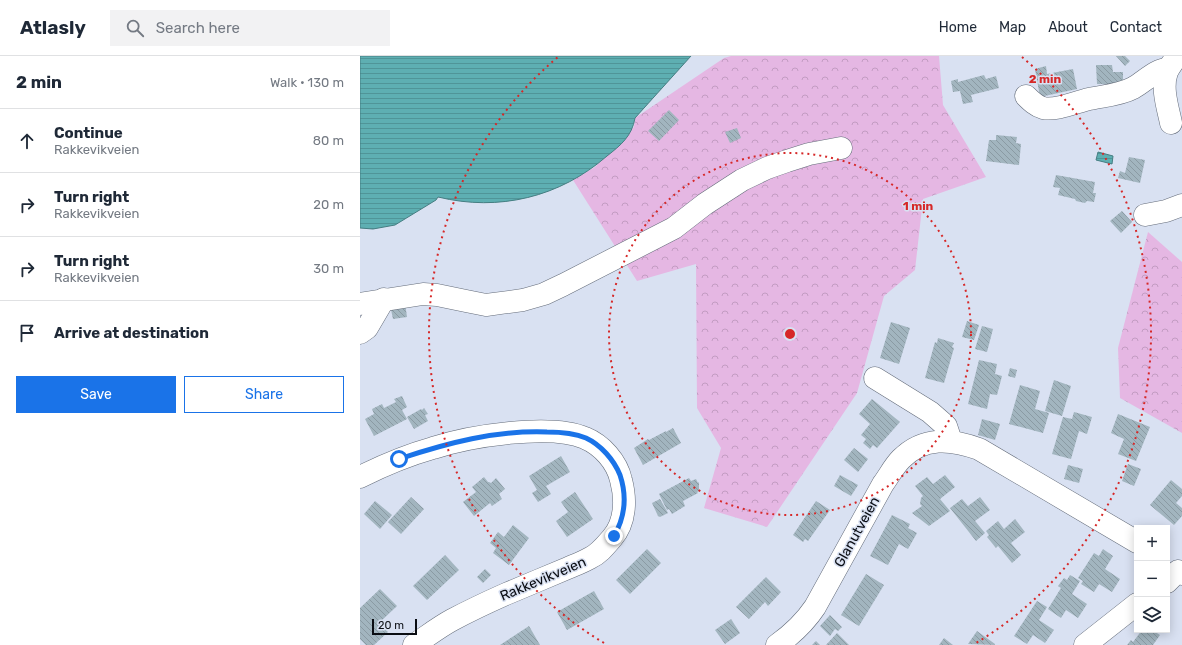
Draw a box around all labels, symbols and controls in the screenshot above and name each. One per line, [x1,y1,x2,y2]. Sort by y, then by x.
search box [110,10,390,46]
text: Atlasly [20,16,86,39]
icon: search [124,17,146,39]
text: Search here [156,19,240,37]
text: Home [939,19,977,36]
text: Map [999,19,1026,36]
text: About [1048,19,1088,36]
text: Contact [1110,19,1162,36]
text: 2 min [16,72,62,92]
text: 2 min [1029,72,1062,86]
text: Walk · 130 m [270,75,344,90]
text: Continue [54,124,123,142]
icon: ahead [16,130,38,152]
text: 80 m [313,133,344,148]
text: Rakkevikveien [54,142,139,157]
text: Turn right [54,188,129,206]
icon: right [16,194,38,216]
text: 20 m [313,197,344,212]
text: 1 min [903,199,934,213]
text: Rakkevikveien [54,206,139,221]
text: Turn right [54,252,129,270]
icon: right [16,258,38,280]
text: 30 m [313,261,344,276]
text: Rakkevikveien [54,270,139,285]
icon: arrive [16,322,38,344]
text: Arrive at destination [54,324,209,342]
centre of rings [783,327,797,341]
button: Save [16,376,176,413]
button: Share [184,376,344,413]
route start [390,450,408,468]
street label: Glanutveien [831,494,883,570]
map controls [1134,525,1170,633]
button: + [1134,525,1170,561]
route end [605,527,623,545]
street label: Rakkevikveien [497,553,589,605]
button: − [1134,561,1170,597]
button: layers [1134,597,1170,633]
scale bar [372,617,417,636]
text: 20 m [378,619,404,632]

